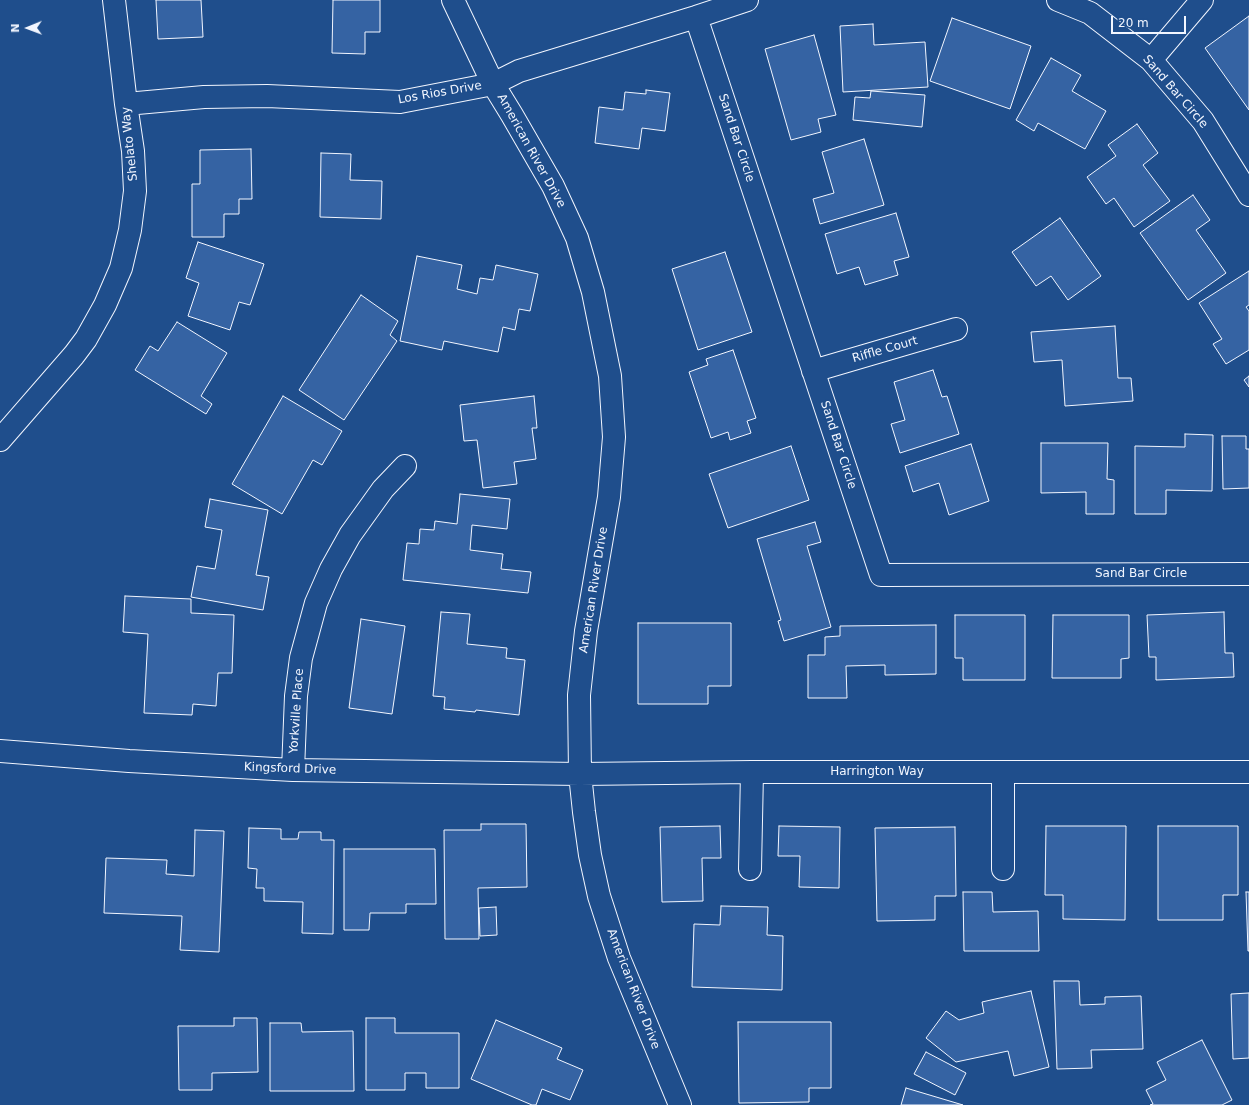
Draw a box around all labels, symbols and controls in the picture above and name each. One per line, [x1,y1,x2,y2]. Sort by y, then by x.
north arrow [8,8,48,48]
scale bar [1113,8,1188,34]
text: 20 m [1118,16,1149,30]
text: N [9,23,22,33]
street label: Sand Bar Circle [1139,53,1211,131]
street label: Los Rios Drive [397,79,483,107]
street label: American River Drive [494,92,568,210]
street label: Sand Bar Circle [715,92,757,184]
street label: Shelato Way [119,106,141,182]
street label: Riffle Court [851,334,919,366]
street label: Sand Bar Circle [817,399,859,491]
street label: American River Drive [577,526,611,654]
street label: Sand Bar Circle [1095,567,1187,581]
street label: Yorkville Place [287,668,307,754]
street label: Kingsford Drive [244,760,336,778]
street label: Harrington Way [830,765,924,779]
street label: American River Drive [603,927,663,1051]

